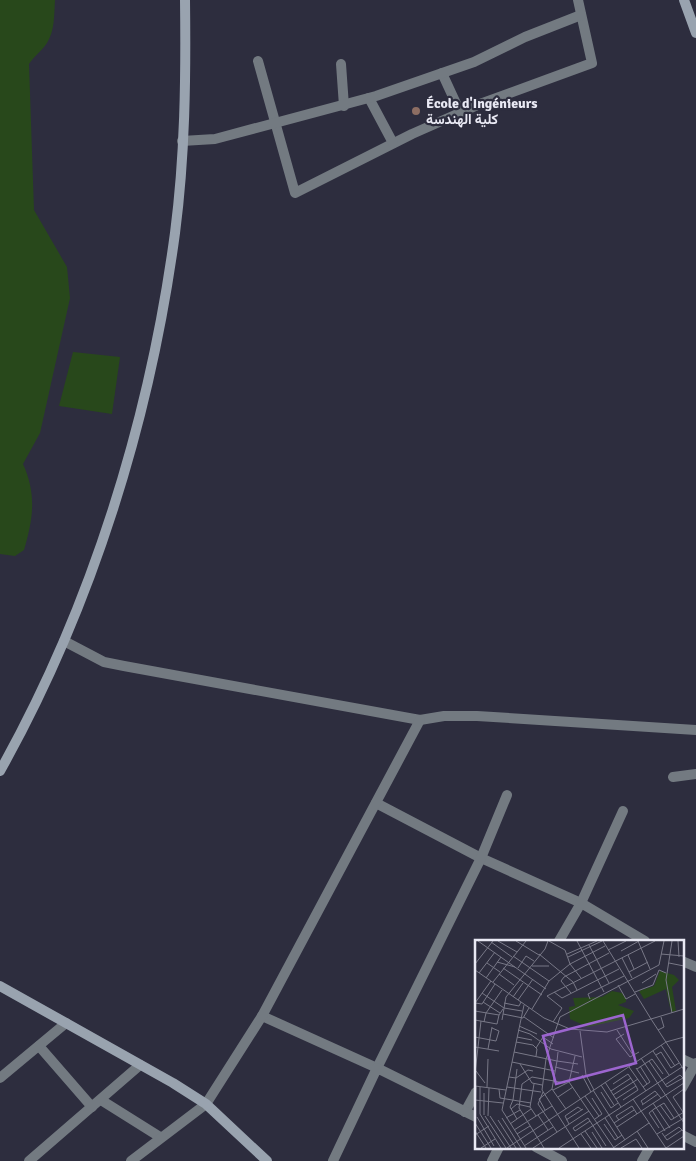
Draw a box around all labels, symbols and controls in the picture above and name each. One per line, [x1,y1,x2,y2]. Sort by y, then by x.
place label: École d'Ingénieurs كلية الهندسة [426,95,538,128]
marker: École d'Ingénieurs كلية الهندسة [410,105,422,117]
inset map [475,940,684,1148]

